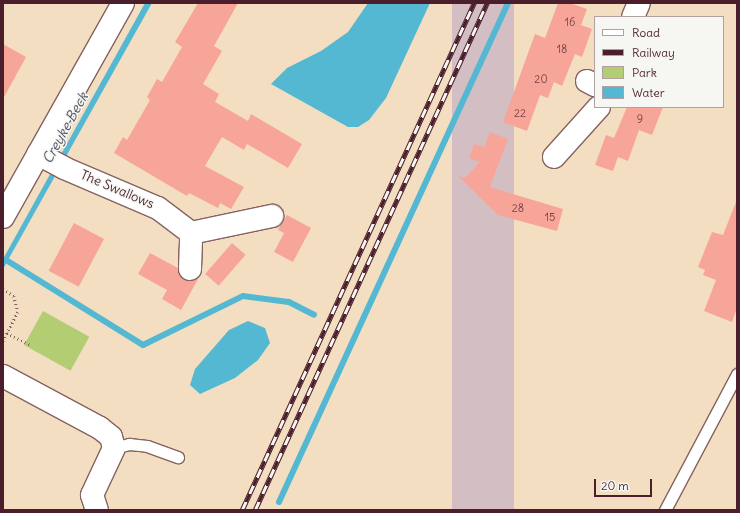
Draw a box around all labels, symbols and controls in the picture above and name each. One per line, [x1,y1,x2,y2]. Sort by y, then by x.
house number: 16 [565,15,575,29]
legend [594,16,724,108]
text: Road [632,25,660,40]
house number: 18 [557,42,567,56]
text: Railway [632,45,675,60]
text: Park [632,65,657,80]
house number: 20 [534,72,548,86]
text: Water [632,85,665,100]
water label: Creyke Beck [39,89,91,167]
house number: 22 [514,106,526,120]
house number: 9 [637,112,643,126]
street label: The Swallows [78,168,156,212]
house number: 28 [512,201,524,215]
house number: 15 [545,210,555,224]
scale bar [596,471,654,497]
text: 20 m [601,478,629,493]

